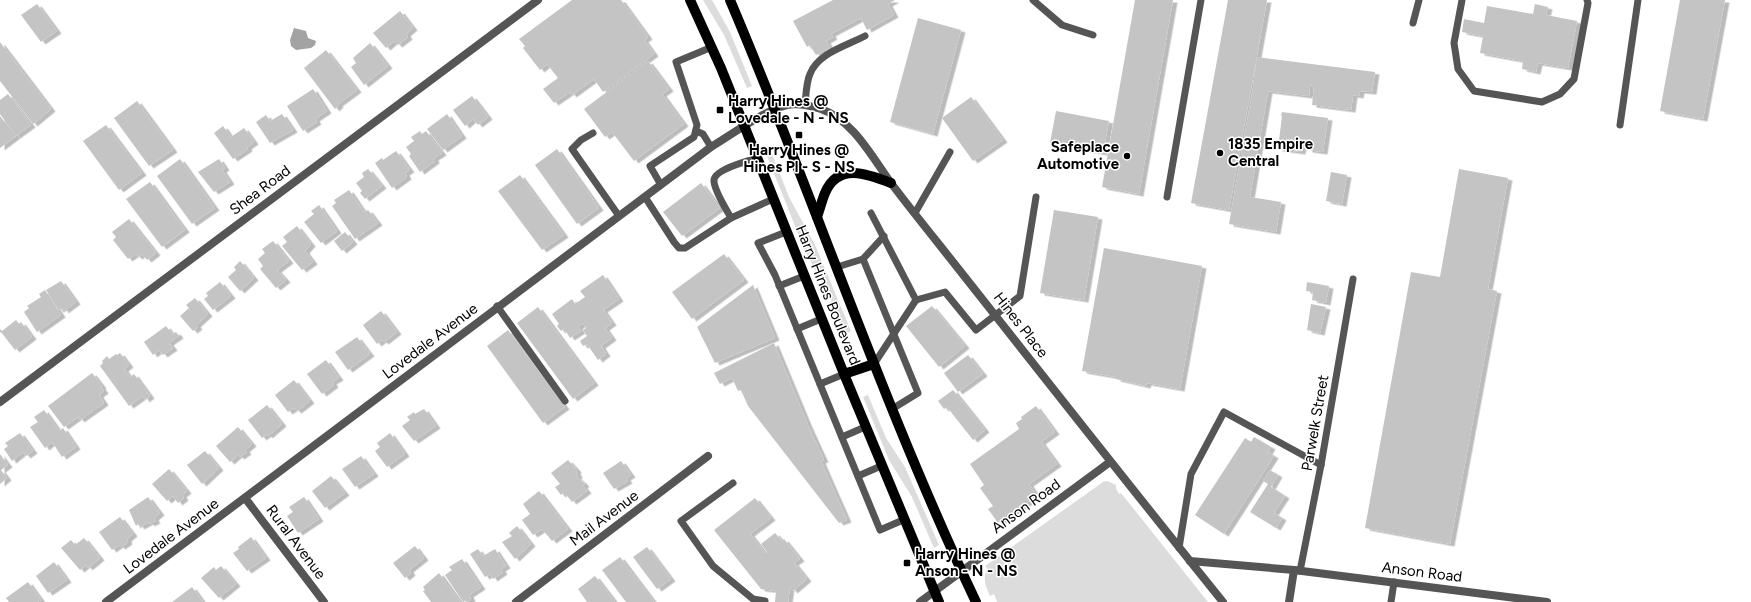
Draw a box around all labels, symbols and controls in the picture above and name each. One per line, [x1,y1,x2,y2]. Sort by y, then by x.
place label: Harry Hines @ Lovedale - N - NS [728,92,849,127]
marker: Harry Hines @ Lovedale - N - NS [715,105,725,115]
marker: Harry Hines @ Hines Pl - S - NS [794,130,804,140]
place label: 1835 Empire Central [1228,135,1314,170]
place label: Safeplace Automotive [1037,138,1120,173]
place label: Harry Hines @ Hines Pl - S - NS [743,141,855,176]
marker: 1835 Empire Central [1215,148,1225,158]
marker: Safeplace Automotive [1122,151,1132,161]
street label: Shea Road [226,161,294,219]
street label: Harry Hines Boulevard [792,222,864,368]
street label: Hines Place [990,289,1052,361]
street label: Lovedale Avenue [379,299,481,383]
street label: Parwelk Street [1298,373,1332,472]
street label: Anson Road [988,475,1064,537]
street label: Mail Avenue [566,486,642,550]
street label: Lovedale Avenue [120,494,222,578]
street label: Rural Avenue [262,501,330,583]
place label: Harry Hines @ Anson - N - NS [915,545,1017,580]
marker: Harry Hines @ Anson - N - NS [902,558,912,568]
street label: Anson Road [1381,558,1463,586]

